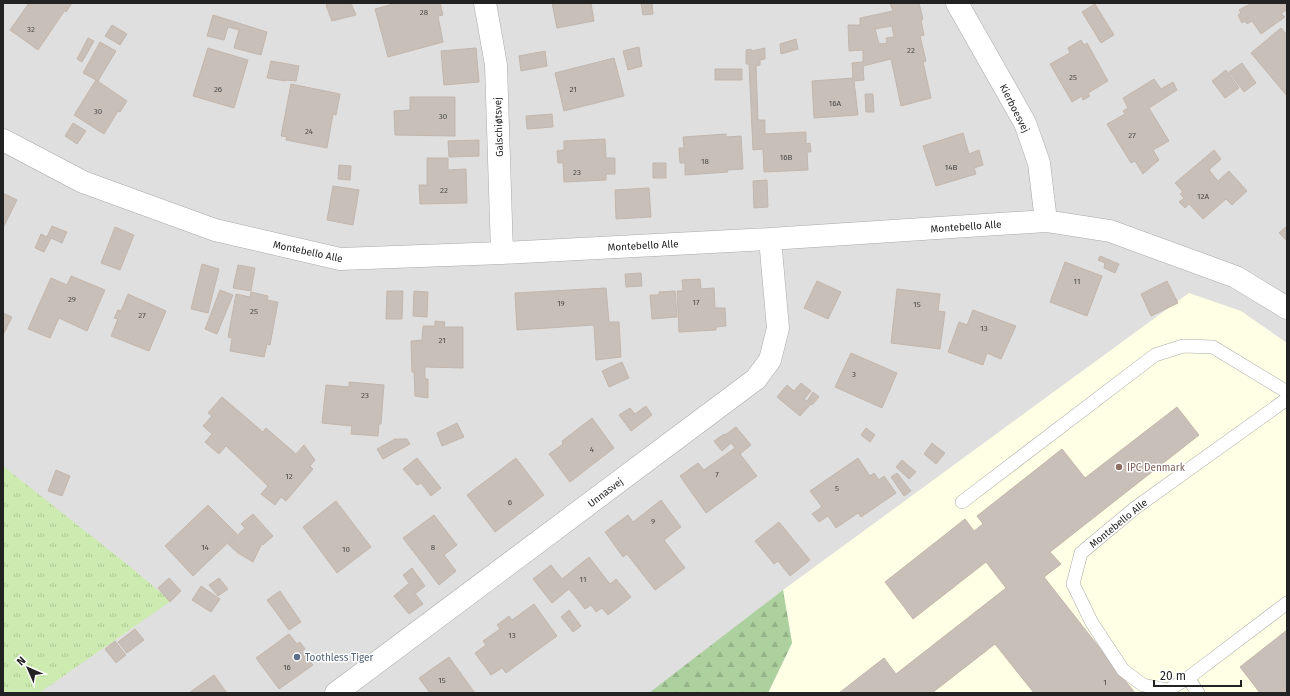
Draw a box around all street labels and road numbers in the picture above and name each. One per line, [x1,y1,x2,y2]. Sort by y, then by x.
street label: Kierboesvej [997,82,1032,135]
street label: Galschiøtsvej [492,97,506,157]
street label: Montebello Alle [930,219,1002,235]
street label: Montebello Alle [607,238,679,254]
street label: Montebello Alle [272,239,344,265]
street label: Unnasvej [585,475,626,510]
street label: Montebello Alle [1087,497,1150,551]

